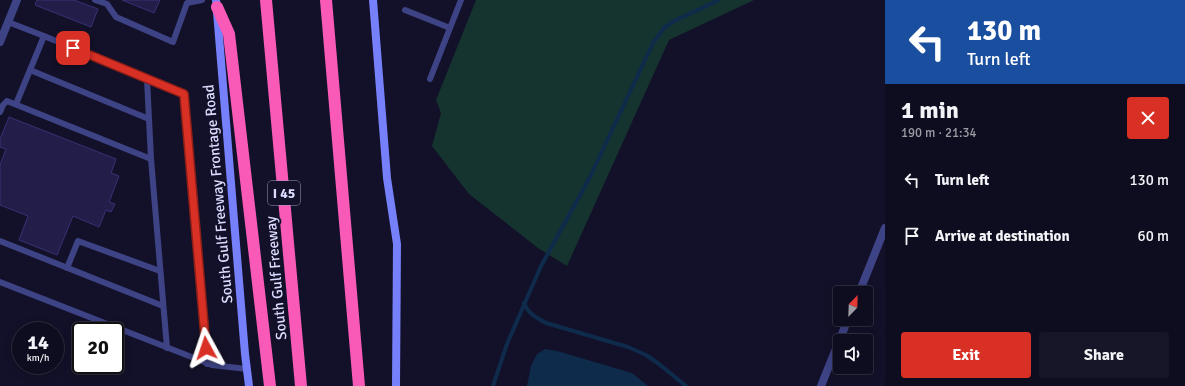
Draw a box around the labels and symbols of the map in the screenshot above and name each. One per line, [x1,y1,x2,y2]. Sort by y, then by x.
pin [56,31,90,65]
street label: South Gulf Freeway Frontage Road [199,84,237,304]
road number: I 45 [268,181,300,205]
street label: South Gulf Freeway [262,215,290,341]
north arrow [833,286,873,326]
speed limit sign: 20 [72,322,124,374]
position arrow [185,327,227,369]

